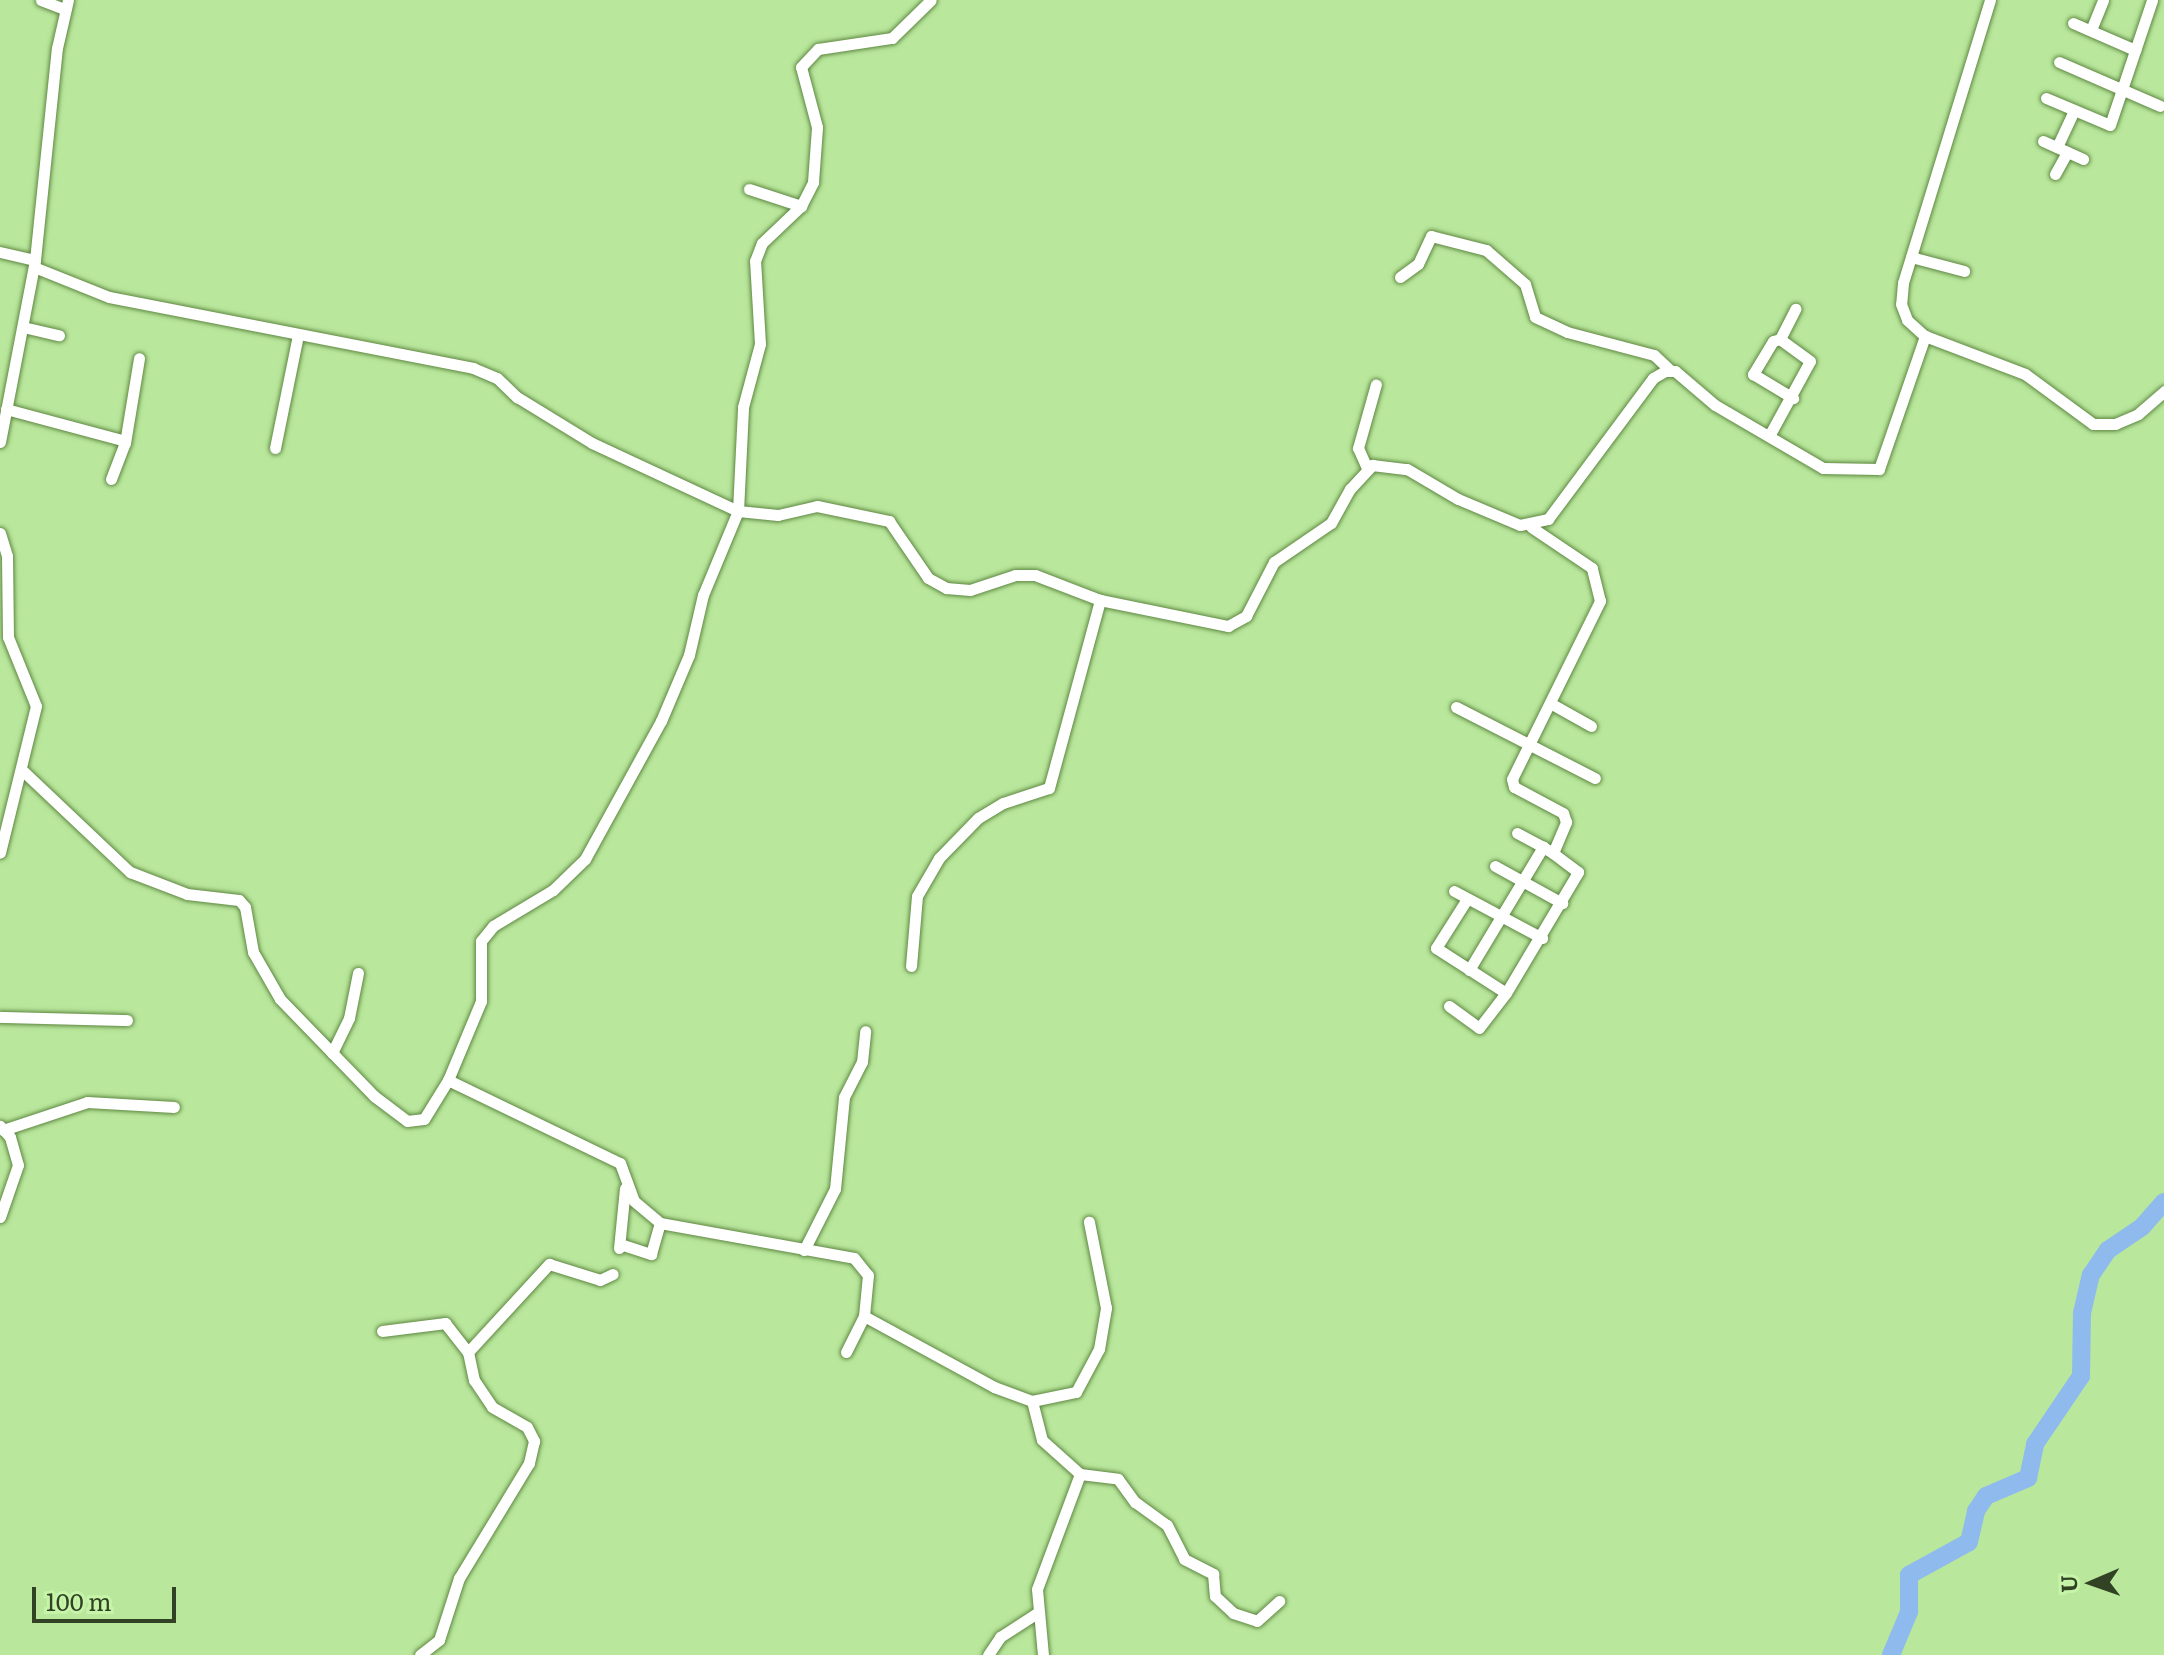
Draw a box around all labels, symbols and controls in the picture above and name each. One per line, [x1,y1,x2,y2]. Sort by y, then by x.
north arrow [2052,1543,2132,1623]
scale bar [36,1571,180,1621]
text: U [2051,1575,2084,1593]
text: 100 m [46,1583,112,1618]

